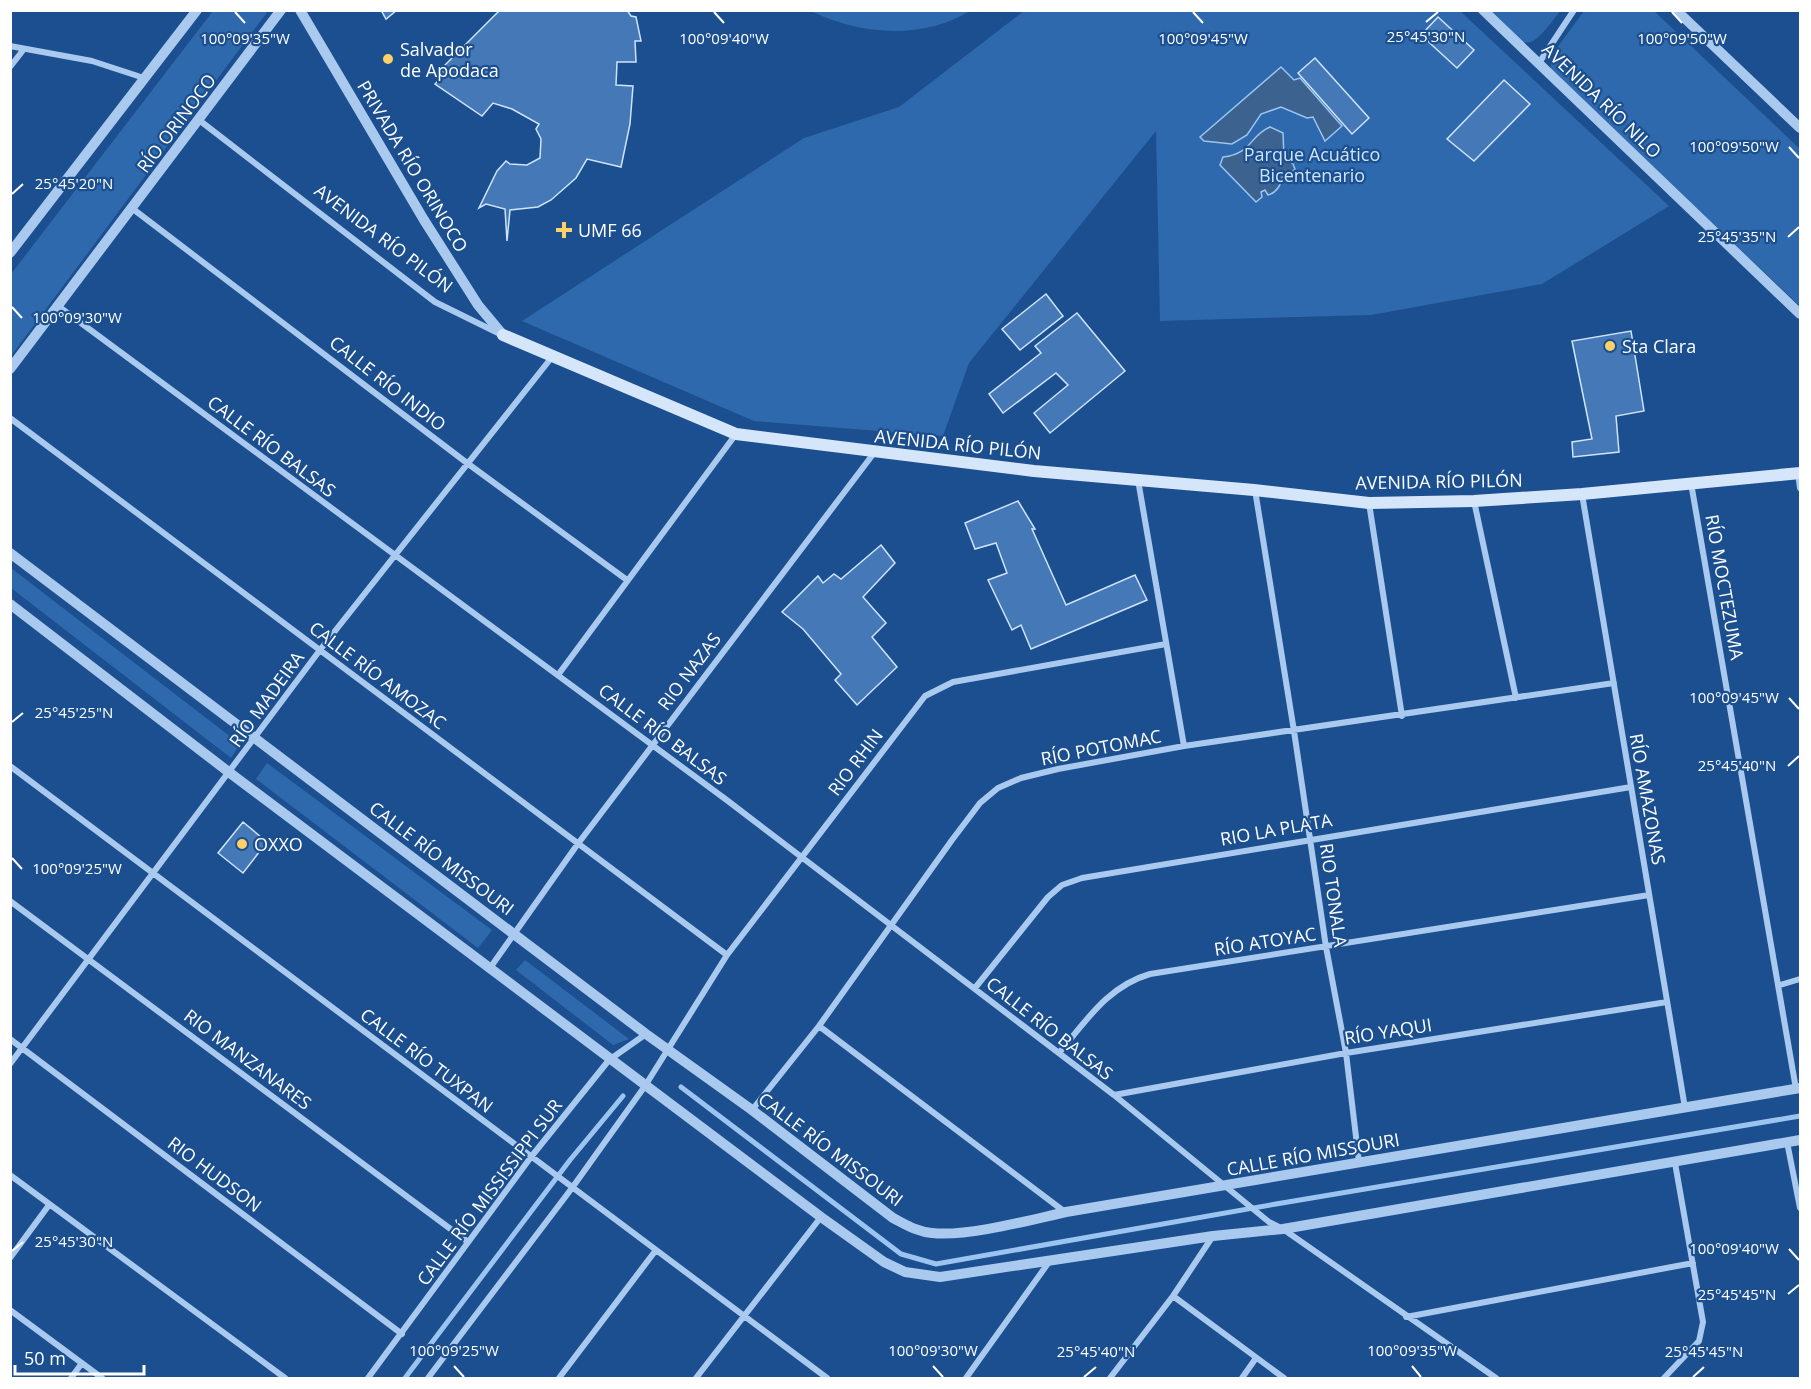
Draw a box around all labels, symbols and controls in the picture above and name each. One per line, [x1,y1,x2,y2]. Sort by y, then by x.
text: 25°45'30"N [1387,26,1465,46]
text: 100°09'35"W [200,28,290,48]
text: 100°09'40"W [679,28,769,48]
text: 100°09'45"W [1158,28,1248,48]
text: 100°09'50"W [1637,28,1727,48]
place label: Salvador de Apodaca [400,37,499,82]
street label: AVENIDA RÍO NILO [1537,37,1667,163]
marker: Salvador de Apodaca [381,52,395,66]
street label: RÍO ORINOCO [131,69,221,177]
street label: PRIVADA RÍO ORINOCO [352,76,474,256]
text: 100°09'50"W [1689,136,1779,156]
park label: Parque Acuático Bicentenario [1244,142,1380,187]
text: 25°45'20"N [35,173,113,193]
street label: AVENIDA RÍO PILÓN [310,178,458,298]
place label: UMF 66 [578,218,642,242]
marker: UMF 66 [555,221,573,239]
text: 25°45'35"N [1698,226,1776,246]
text: 100°09'30"W [32,307,122,327]
street label: CALLE RÍO INDIO [325,330,451,436]
place label: Sta Clara [1622,334,1696,358]
marker: Sta Clara [1603,339,1617,353]
street label: CALLE RÍO BALSAS [203,390,341,502]
street label: AVENIDA RÍO PILÓN [873,423,1043,465]
street label: AVENIDA RÍO PILÓN [1355,468,1523,494]
street label: RÍO MOCTEZUMA [1700,512,1750,662]
street label: CALLE RÍO AMOZAC [305,616,451,734]
street label: RIO NAZAS [652,627,726,715]
street label: RÍO MADEIRA [223,646,309,752]
street label: CALLE RÍO BALSAS [594,678,732,790]
text: 100°09'45"W [1689,687,1779,707]
text: 25°45'25"N [35,702,113,722]
street label: RIO RHIN [822,724,888,800]
street label: RÍO POTOMAC [1039,724,1163,770]
street label: RÍO AMAZONAS [1625,731,1671,867]
text: 25°45'40"N [1698,755,1776,775]
street label: CALLE RÍO MISSOURI [365,796,519,920]
street label: RIO LA PLATA [1218,807,1334,851]
place label: OXXO [254,832,303,856]
marker: OXXO [235,837,249,851]
street label: RIO TONALA [1315,842,1353,949]
text: 100°09'25"W [32,858,122,878]
street label: RÍO ATOYAC [1212,921,1318,961]
street label: CALLE RÍO BALSAS [982,971,1118,1085]
street label: CALLE RÍO TUXPAN [356,1002,498,1118]
street label: RIO MANZANARES [179,1003,317,1115]
street label: RÍO YAQUI [1342,1012,1434,1050]
street label: CALLE RÍO MISSOURI [754,1087,908,1211]
street label: CALLE RÍO MISSISSIPPI SUR [411,1094,567,1290]
street label: CALLE RÍO MISSOURI [1225,1127,1401,1181]
street label: RIO HUDSON [163,1131,267,1217]
text: 25°45'30"N [35,1231,113,1251]
text: 100°09'40"W [1689,1238,1779,1258]
text: 25°45'45"N [1698,1284,1776,1304]
scale bar [15,1338,144,1376]
text: 100°09'25"W [409,1340,499,1360]
text: 100°09'30"W [888,1340,978,1360]
text: 100°09'35"W [1367,1340,1457,1360]
text: 25°45'40"N [1057,1341,1135,1361]
text: 25°45'45"N [1665,1341,1743,1361]
text: 50 m [24,1346,66,1370]

